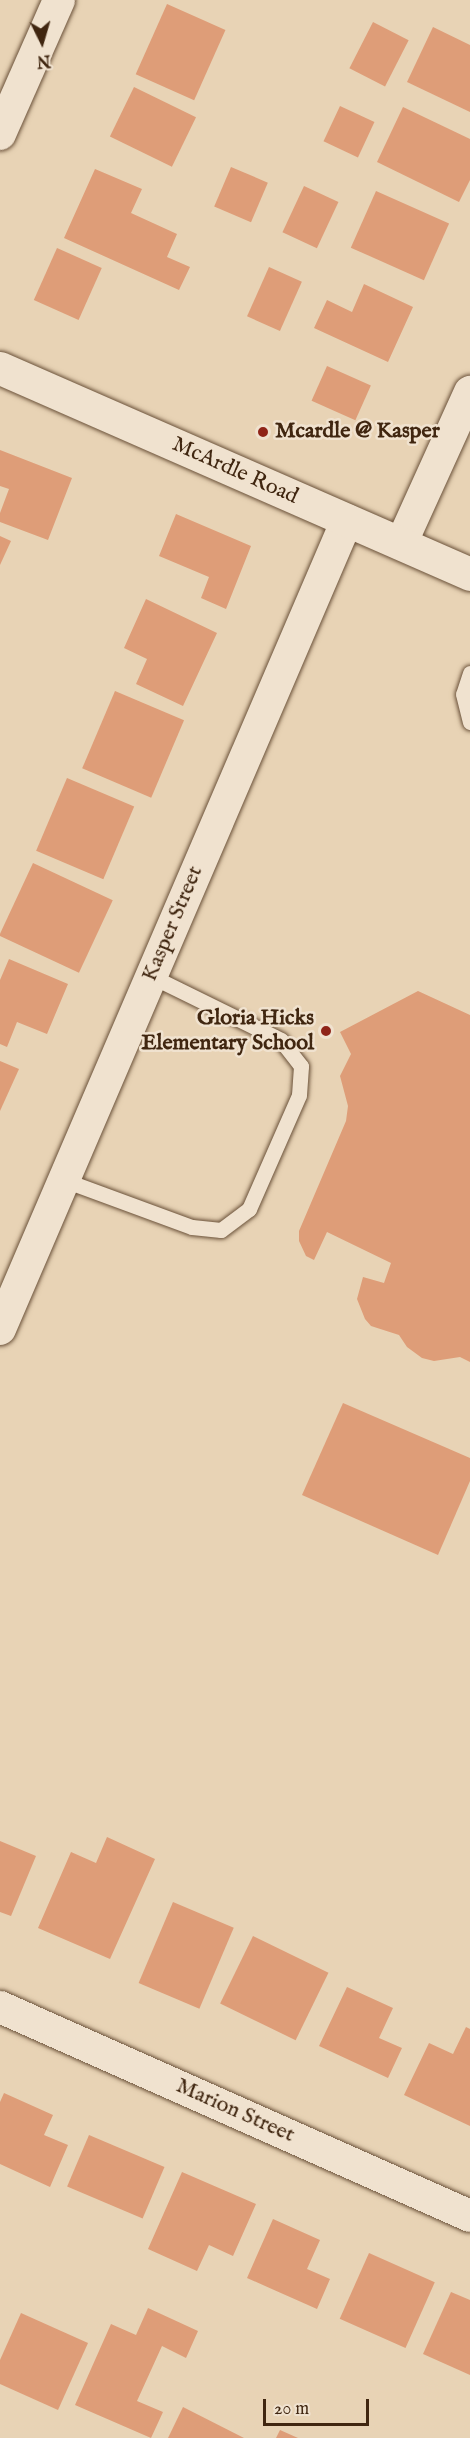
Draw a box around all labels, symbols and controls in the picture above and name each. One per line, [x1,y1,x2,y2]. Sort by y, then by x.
north arrow [12,12,72,72]
text: N [36,49,51,70]
place label: Mcardle @ Kasper [275,419,440,445]
marker: Mcardle @ Kasper [256,425,270,439]
street label: McArdle Road [168,431,302,511]
street label: Kasper Street [137,862,209,986]
place label: Gloria Hicks Elementary School [141,1005,314,1056]
marker: Gloria Hicks Elementary School [319,1024,333,1038]
street label: Marion Street [172,2073,298,2149]
scale bar [266,2387,372,2425]
text: 20 m [274,2398,309,2421]

